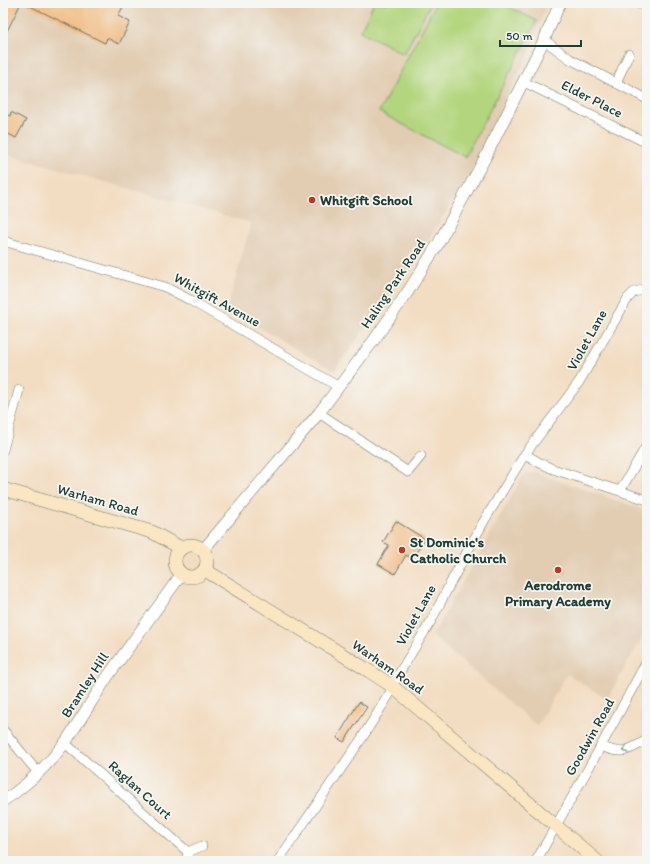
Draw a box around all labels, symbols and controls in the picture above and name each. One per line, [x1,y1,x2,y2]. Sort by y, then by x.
scale bar [500,22,581,48]
text: 50 m [506,29,532,43]
street label: Elder Place [559,76,626,122]
place label: Whitgift School [320,192,413,209]
marker: Whitgift School [307,195,317,205]
street label: Haling Park Road [357,236,429,332]
street label: Whitgift Avenue [171,269,264,331]
street label: Violet Lane [563,306,611,373]
street label: Warham Road [55,480,141,520]
place label: St Dominic's Catholic Church [410,534,507,567]
marker: St Dominic's Catholic Church [397,545,407,555]
marker: Aerodrome Primary Academy [553,565,563,575]
place label: Aerodrome Primary Academy [505,577,611,610]
street label: Violet Lane [392,581,440,648]
street label: Warham Road [349,636,427,698]
street label: Bramley Hill [58,649,112,721]
street label: Goodwin Road [562,695,618,779]
one-way arrow [621,745,628,754]
street label: Raglan Court [105,757,175,823]

